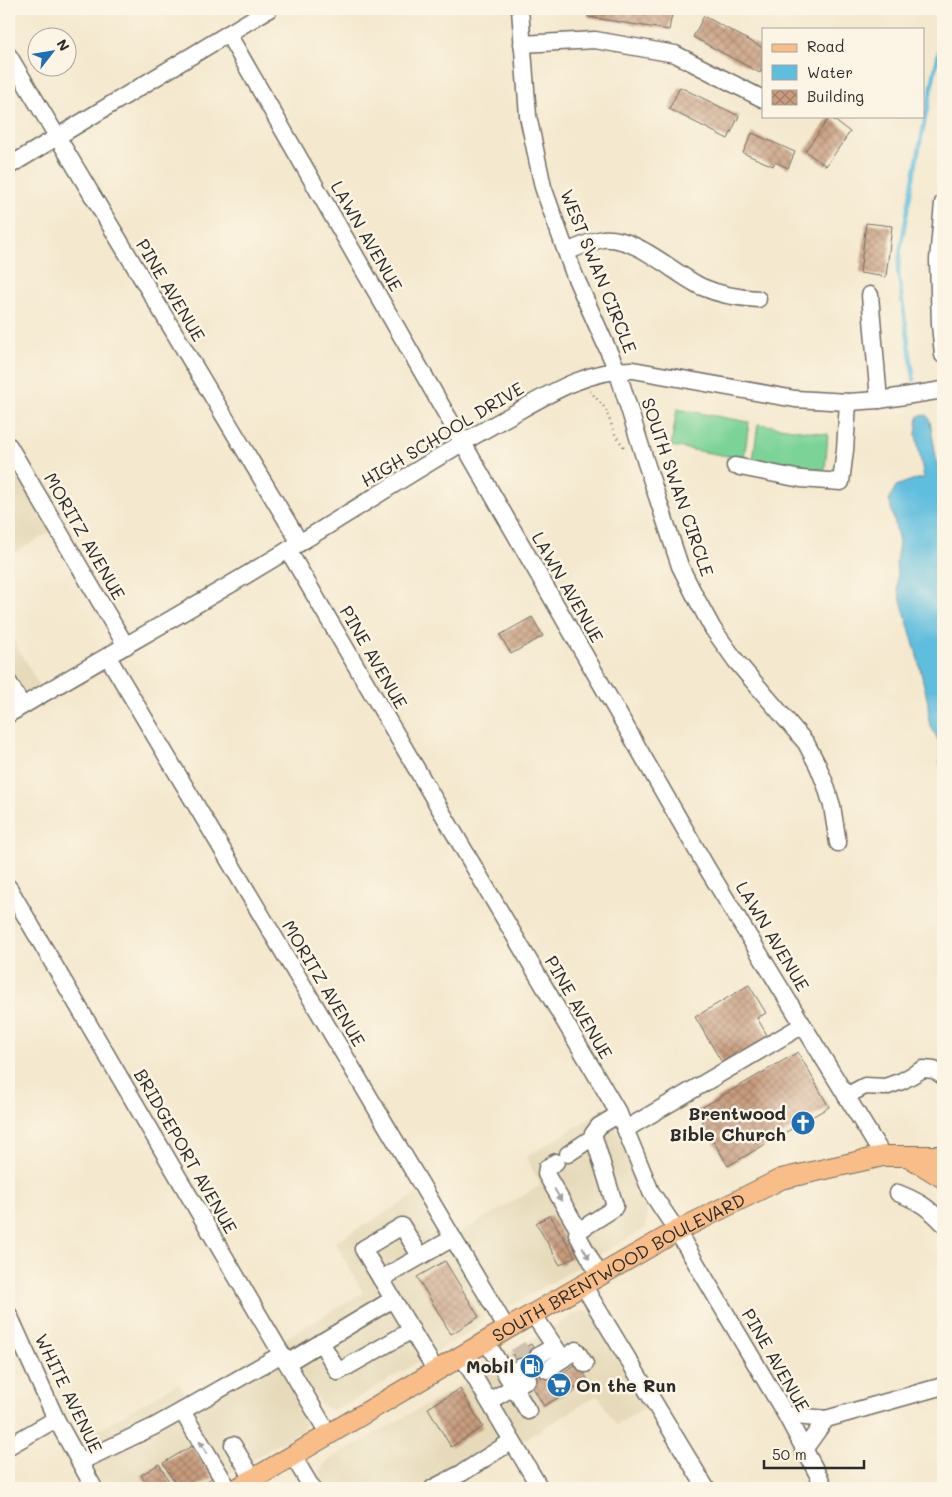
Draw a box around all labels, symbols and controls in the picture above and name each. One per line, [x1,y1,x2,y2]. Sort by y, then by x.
north arrow [28,28,78,78]
legend [762,28,924,118]
text: N [53,36,74,55]
text: Road [807,36,844,56]
text: Water [807,62,853,82]
text: Building [807,86,864,106]
street label: LAWN AVENUE [326,176,408,296]
street label: WEST SWAN CIRCLE [555,186,643,356]
street label: PINE AVENUE [131,234,211,346]
street label: HIGH SCHOOL DRIVE [356,376,528,492]
street label: SOUTH SWAN CIRCLE [636,395,720,579]
street label: MORITZ AVENUE [39,468,131,604]
street label: LAWN AVENUE [527,527,609,647]
street label: PINE AVENUE [335,601,413,713]
street label: LAWN AVENUE [731,877,815,995]
street label: MORITZ AVENUE [277,915,371,1051]
street label: PINE AVENUE [540,951,618,1063]
street label: BRIDGEPORT AVENUE [129,1064,243,1238]
place label: Brentwood Bible Church [670,1101,786,1146]
church icon: Brentwood Bible Church [790,1110,816,1136]
street label: SOUTH BRENTWOOD BOULEVARD [487,1187,749,1347]
one-way arrow [553,1188,562,1201]
one-way arrow [582,1247,591,1260]
street label: PINE AVENUE [737,1304,815,1416]
street label: WHITE AVENUE [30,1329,108,1457]
fuel station icon: Mobil [519,1353,545,1379]
place label: Mobil [466,1354,514,1378]
supermarket icon: On the Run [546,1372,572,1398]
place label: On the Run [576,1373,676,1397]
scale bar [764,1437,864,1469]
one-way arrow [198,1440,207,1453]
text: 50 m [772,1444,807,1464]

